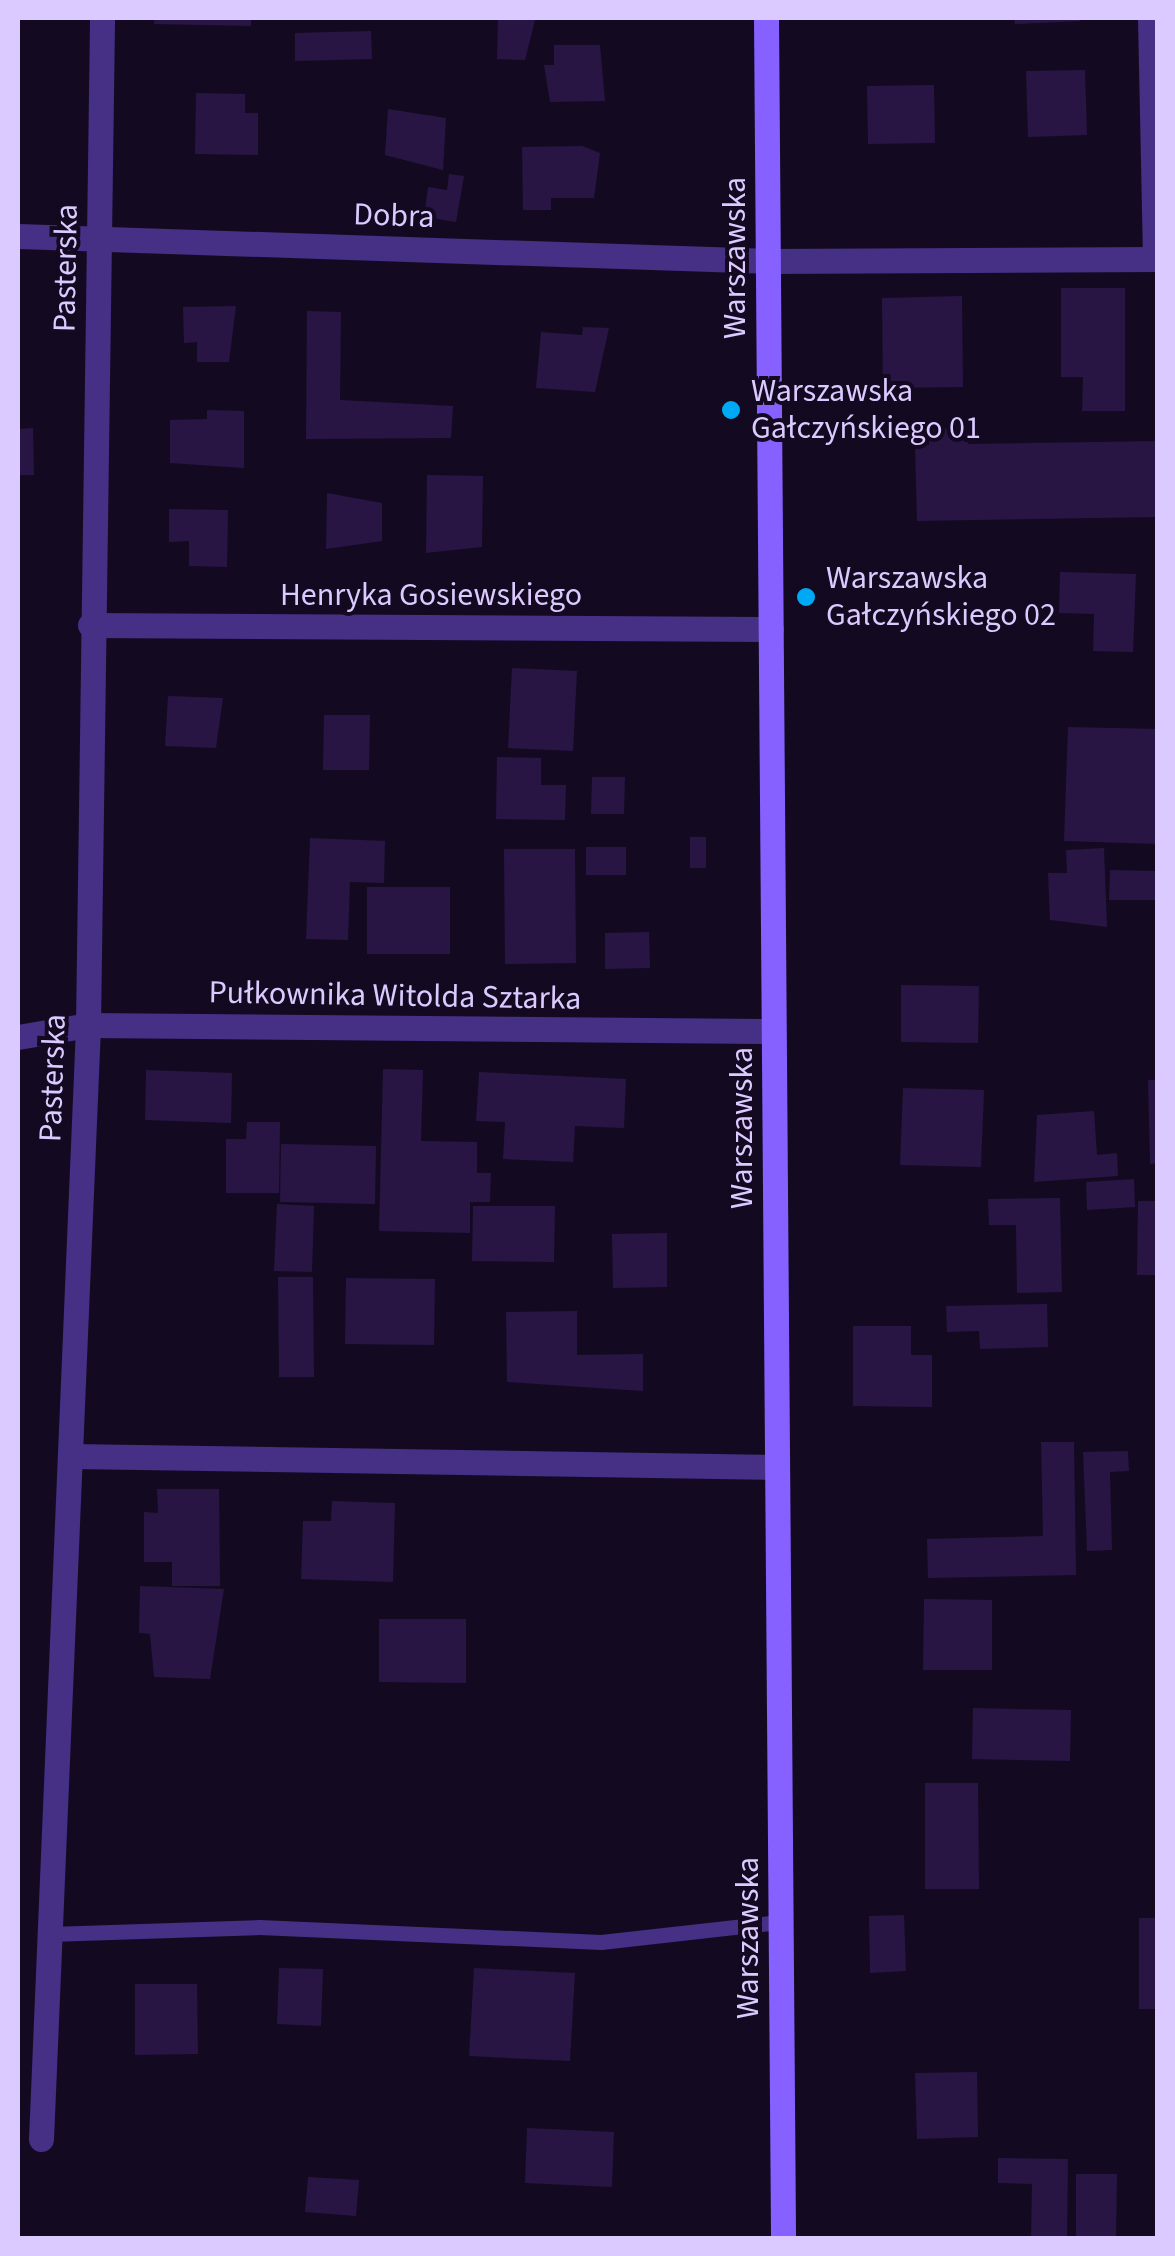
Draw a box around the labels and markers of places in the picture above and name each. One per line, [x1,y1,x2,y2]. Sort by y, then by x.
place label: Warszawska Gałczyńskiego 01 [751,373,981,448]
marker: Warszawska Gałczyńskiego 01 [720,399,742,421]
place label: Warszawska Gałczyńskiego 02 [826,560,1056,635]
marker: Warszawska Gałczyńskiego 02 [795,586,817,608]

